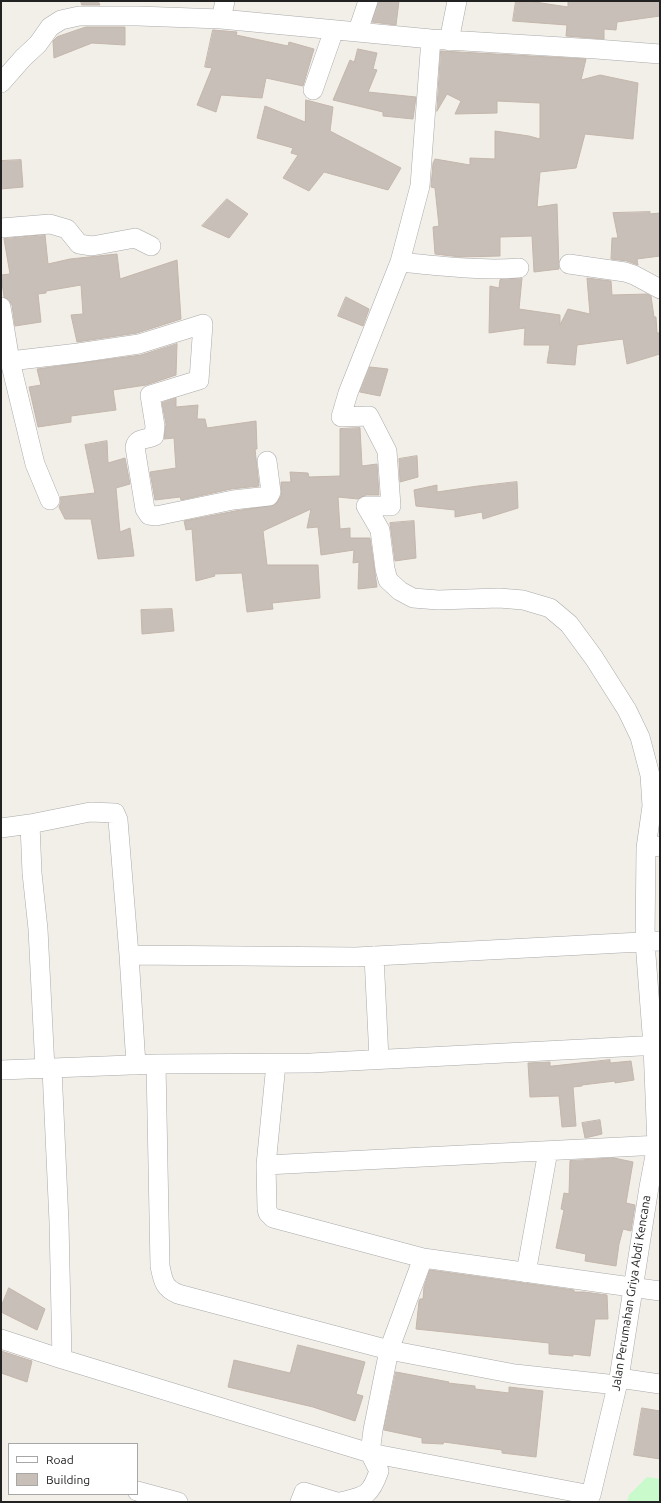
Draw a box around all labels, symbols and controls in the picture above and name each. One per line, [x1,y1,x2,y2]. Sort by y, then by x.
street label: Jalan Perumahan Griya Abdi Kencana [608,1194,654,1392]
legend [8,1443,138,1495]
text: Road [46,1453,74,1466]
text: Building [46,1473,90,1486]

